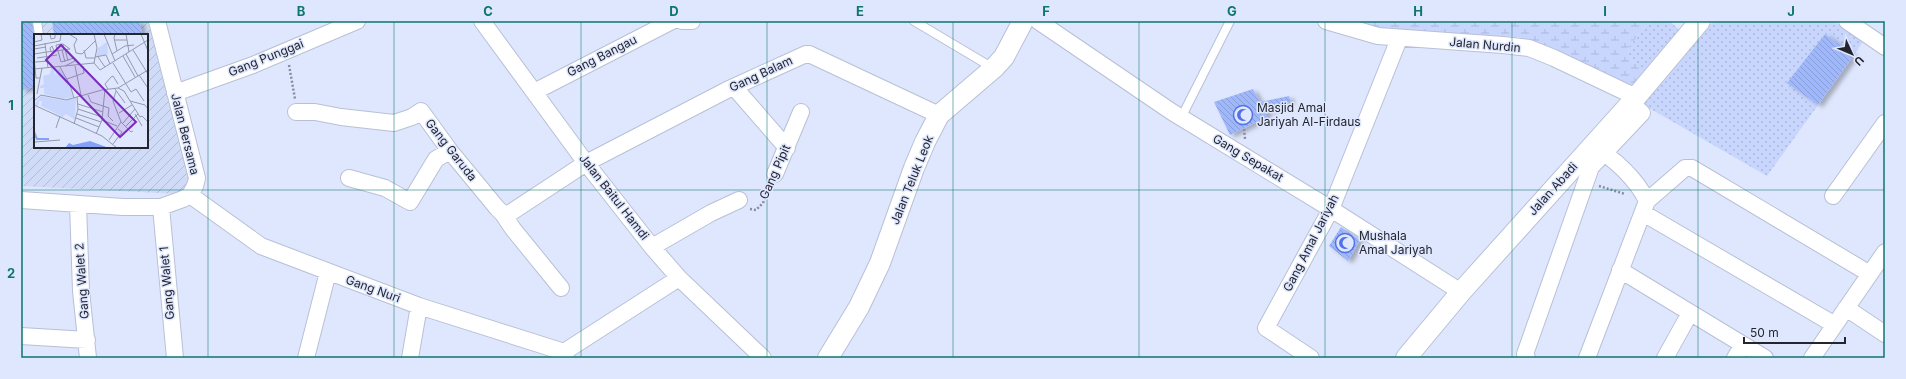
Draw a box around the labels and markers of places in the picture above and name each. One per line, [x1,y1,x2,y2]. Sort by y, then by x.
place label: Masjid Amal Jariyah Al-Firdaus [1257,100,1361,129]
mosque icon: Masjid Amal Jariyah Al-Firdaus [1232,104,1254,126]
place label: Mushala Amal Jariyah [1359,228,1433,257]
mosque icon: Mushala Amal Jariyah [1334,232,1356,254]

